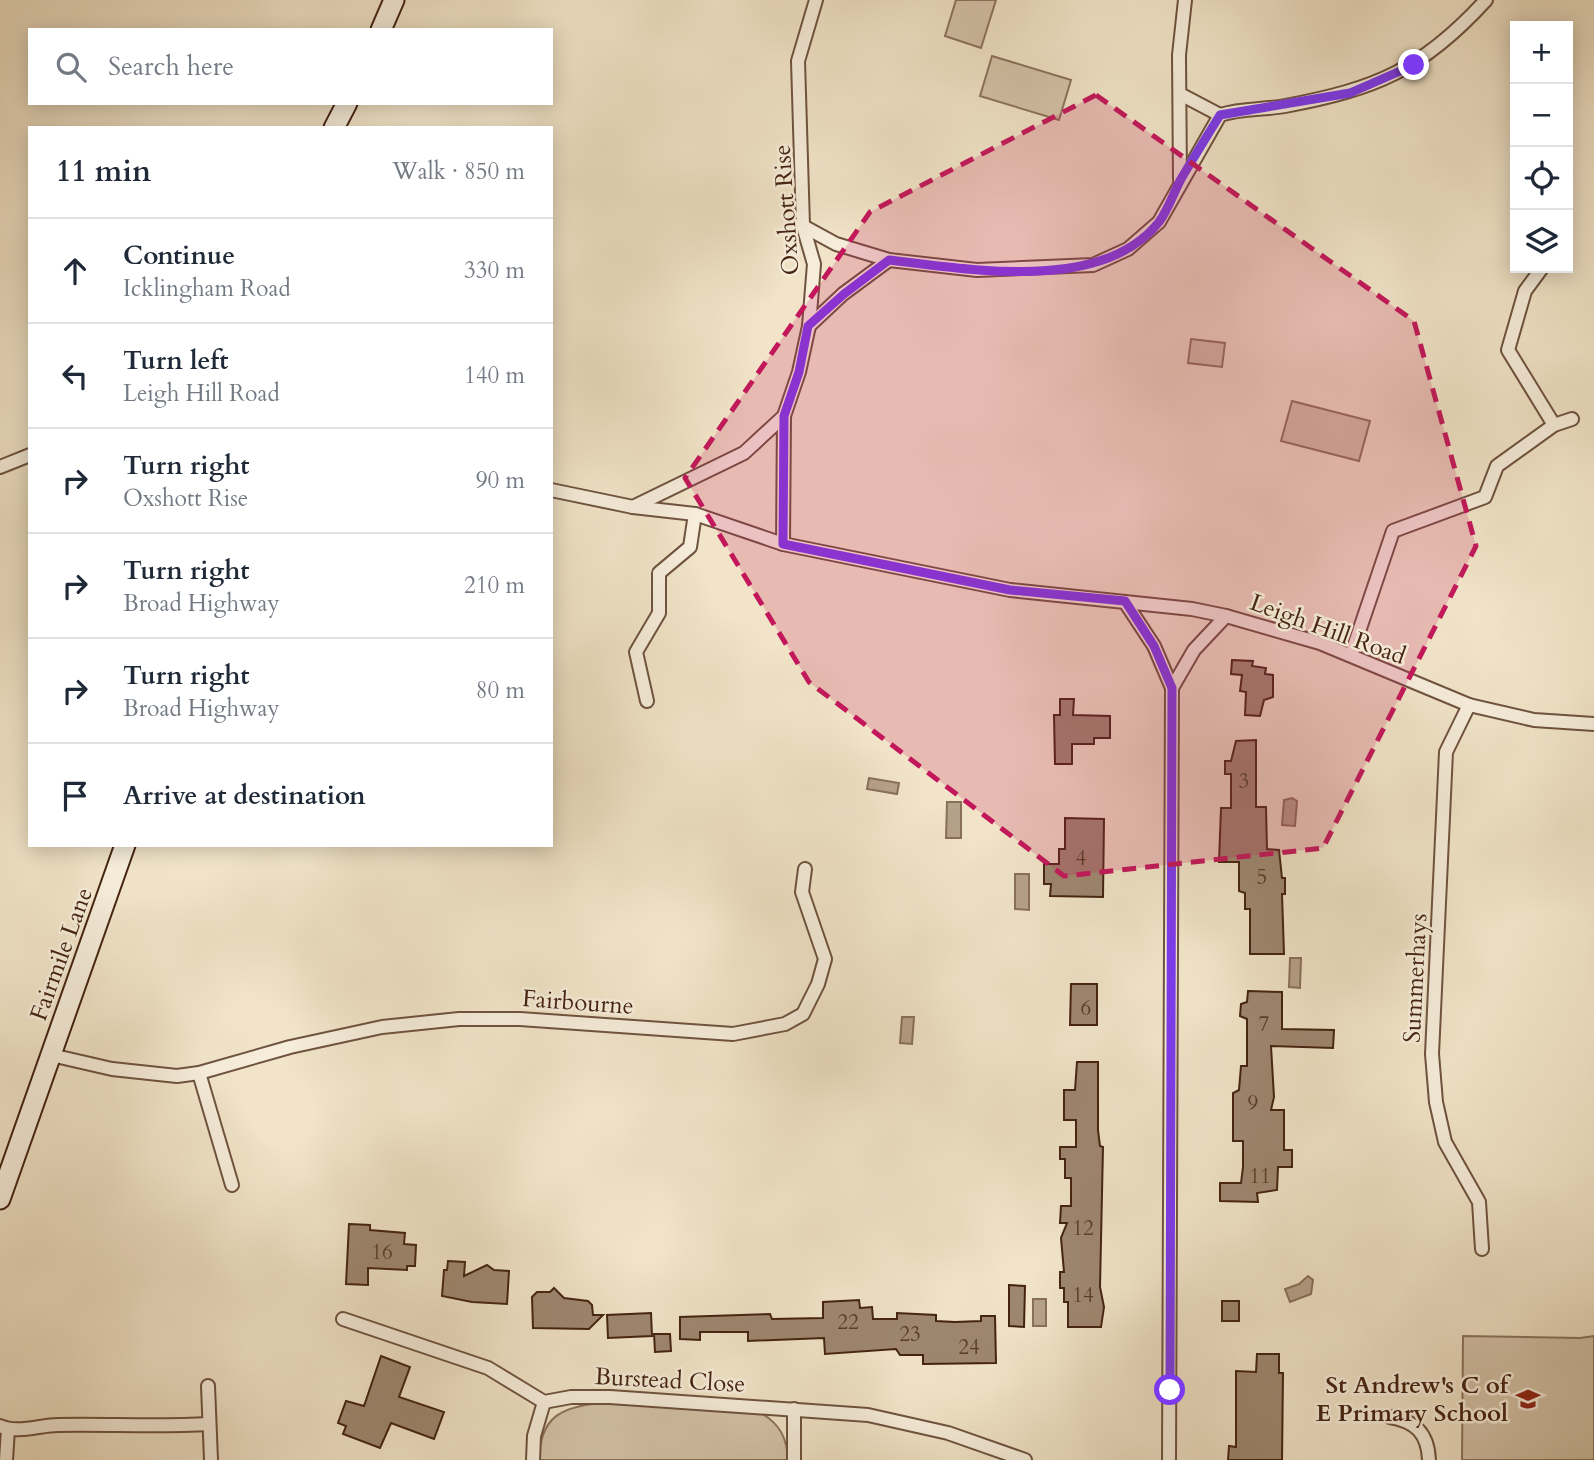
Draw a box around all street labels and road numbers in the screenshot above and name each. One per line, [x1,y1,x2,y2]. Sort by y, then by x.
street label: Oxshott Rise [765,144,808,276]
street label: Leigh Hill Road [1245,586,1410,673]
street label: Fairmile Lane [22,883,101,1025]
street label: Summerhays [1396,912,1435,1044]
street label: Fairbourne [521,982,635,1023]
street label: Burstead Close [594,1360,746,1401]

